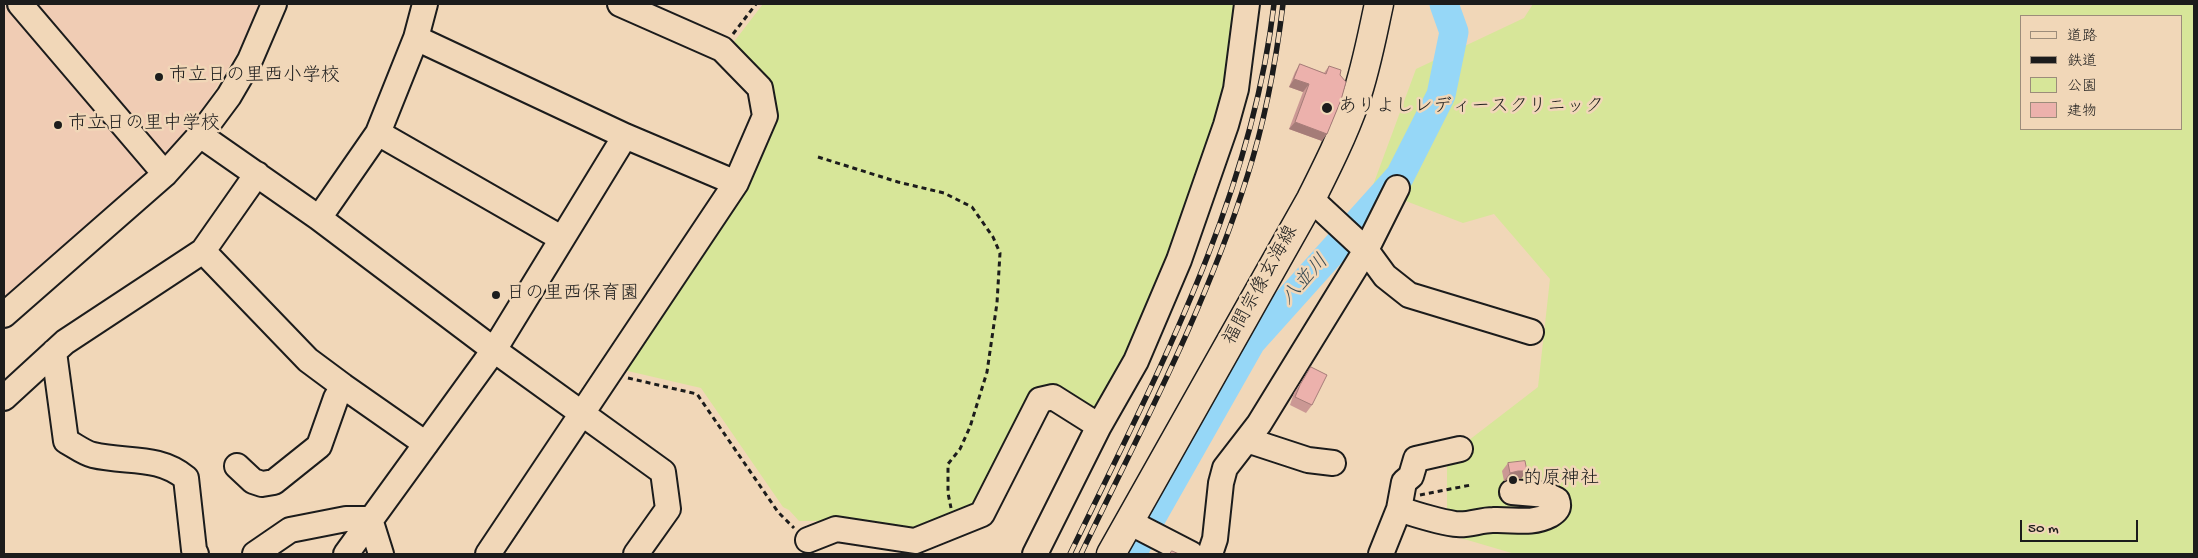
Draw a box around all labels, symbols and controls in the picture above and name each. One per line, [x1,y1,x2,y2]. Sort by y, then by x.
legend [2020,15,2183,130]
text: 道路 [2067,28,2097,46]
text: 鉄道 [2067,53,2097,71]
place label: 市立日の里西小学校 [169,66,340,88]
marker: 市立日の里西小学校 [153,71,165,83]
text: 公園 [2067,78,2097,96]
place label: ありよしレディースクリニック [1338,97,1604,119]
marker: ありよしレディースクリニック [1320,101,1334,115]
text: 建物 [2067,103,2097,121]
place label: 市立日の里中学校 [68,114,220,136]
marker: 市立日の里中学校 [52,119,64,131]
street label: 福間宗像玄海線 [1220,222,1304,350]
water label: 八並川 [1277,251,1335,311]
place label: 日の里西保育園 [506,284,639,306]
marker: 日の里西保育園 [490,289,502,301]
place label: 的原神社 [1523,469,1599,491]
marker: 的原神社 [1507,474,1519,486]
scale bar [2023,510,2140,542]
text: 50 m [2028,520,2059,538]

